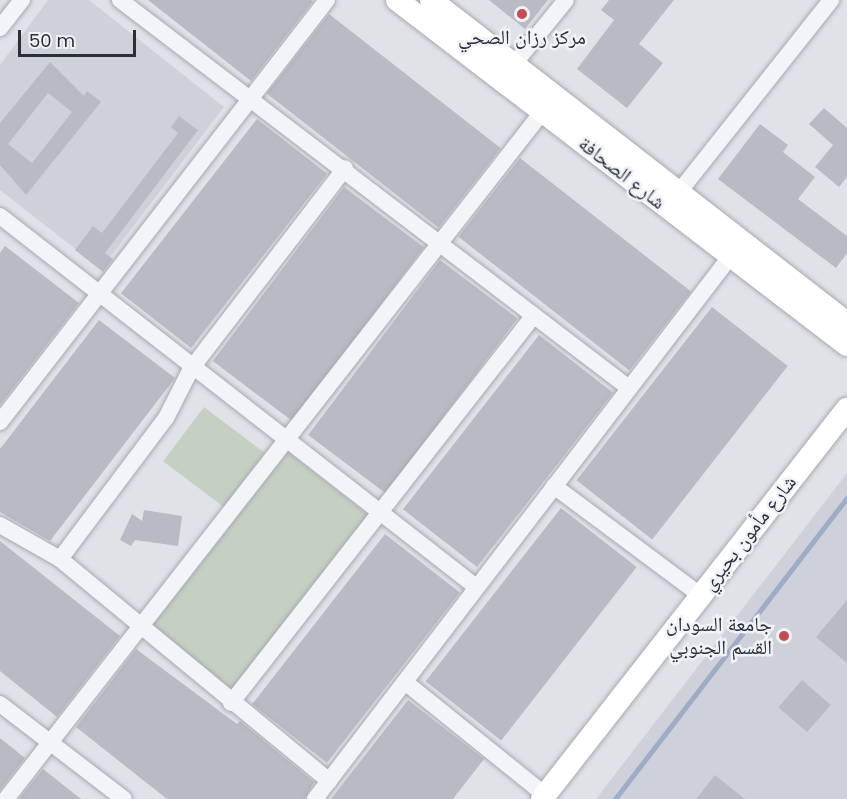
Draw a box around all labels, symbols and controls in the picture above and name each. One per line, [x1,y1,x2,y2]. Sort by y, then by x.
marker: مركز رزان الصحي [513,5,531,23]
scale bar [21,18,140,56]
place label: مركز رزان الصحي [458,25,586,49]
text: 50 m [29,28,75,53]
street label: شارع الصحافة [574,132,670,214]
street label: شارع مأمون بحيري [697,471,801,595]
place label: جامعة السودان القسم الجنوبي [666,612,772,659]
marker: جامعة السودان القسم الجنوبي [777,629,791,643]

